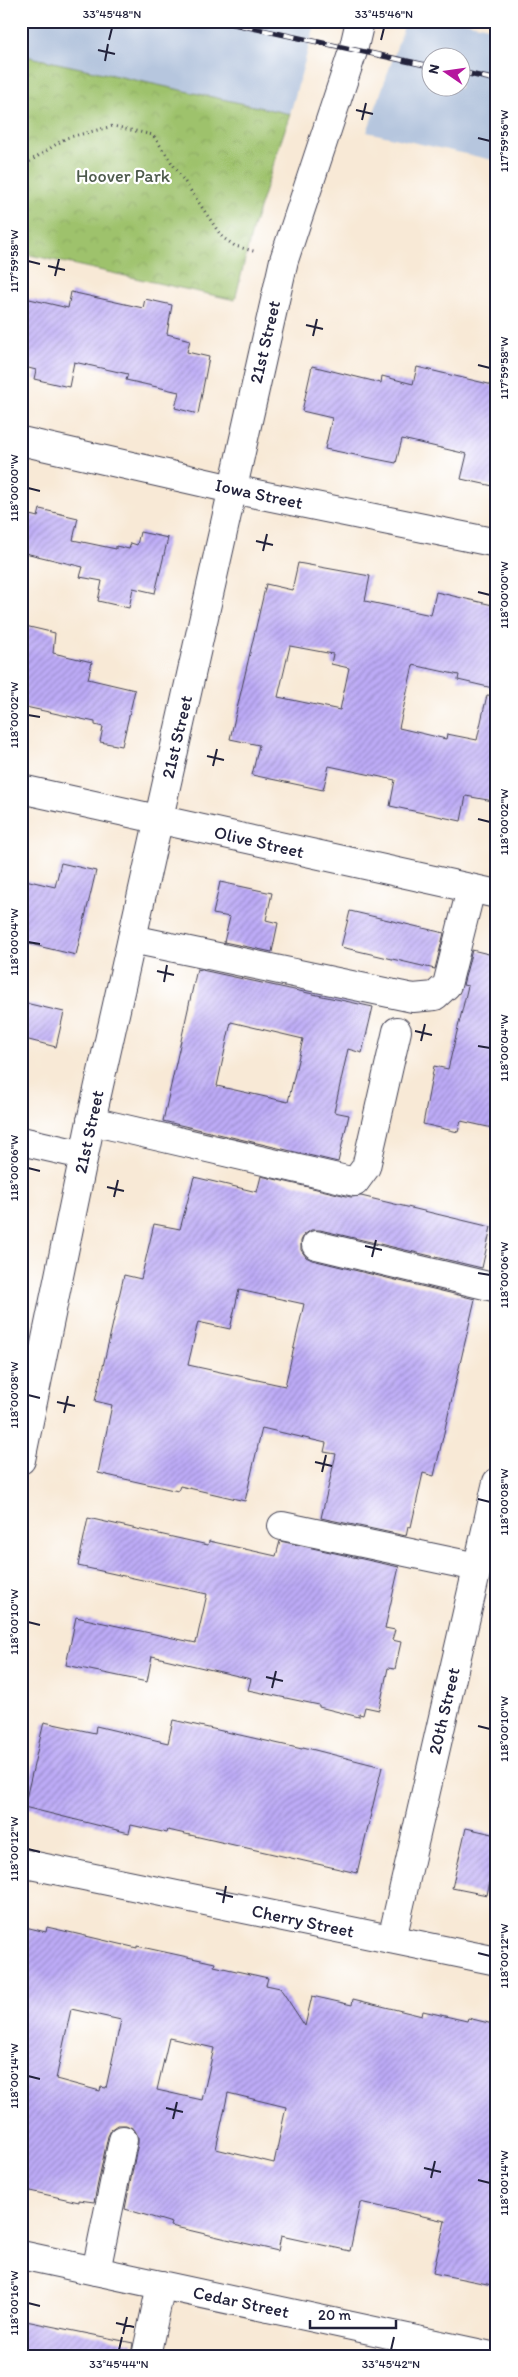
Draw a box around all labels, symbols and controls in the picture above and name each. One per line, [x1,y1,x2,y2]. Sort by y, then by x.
text: 33°45'48"N [83,7,141,21]
text: 33°45'46"N [355,7,413,21]
north arrow [420,48,470,98]
text: N [424,63,443,76]
text: 117°59'56"W [497,110,511,172]
park label: Hoover Park [76,165,171,187]
text: 117°59'58"W [7,230,21,292]
street label: 21st Street [245,298,285,386]
text: 117°59'58"W [497,337,511,399]
text: 118°00'00"W [7,454,21,522]
street label: Iowa Street [213,474,305,514]
text: 118°00'00"W [497,561,511,629]
text: 118°00'02"W [7,682,21,748]
street label: 21st Street [157,693,197,781]
text: 118°00'02"W [497,789,511,855]
street label: Olive Street [212,821,306,863]
text: 118°00'04"W [7,908,21,976]
text: 118°00'04"W [497,1014,511,1082]
street label: 21st Street [69,1088,109,1176]
text: 118°00'06"W [7,1135,21,1201]
text: 118°00'06"W [497,1242,511,1308]
text: 118°00'08"W [7,1362,21,1428]
text: 118°00'08"W [497,1469,511,1535]
text: 118°00'10"W [7,1589,21,1655]
street label: 20th Street [423,1665,465,1757]
text: 118°00'10"W [497,1696,511,1762]
text: 118°00'12"W [7,1817,21,1881]
street label: Cherry Street [250,1899,356,1943]
text: 118°00'12"W [497,1924,511,1988]
text: 118°00'14"W [7,2043,21,2109]
text: 118°00'14"W [497,2150,511,2216]
text: 118°00'16"W [7,2271,21,2335]
street label: Cedar Street [191,2281,291,2323]
scale bar [310,2297,397,2329]
text: 20 m [318,2306,352,2324]
text: 33°45'44"N [89,2357,149,2371]
text: 33°45'42"N [362,2357,420,2371]

